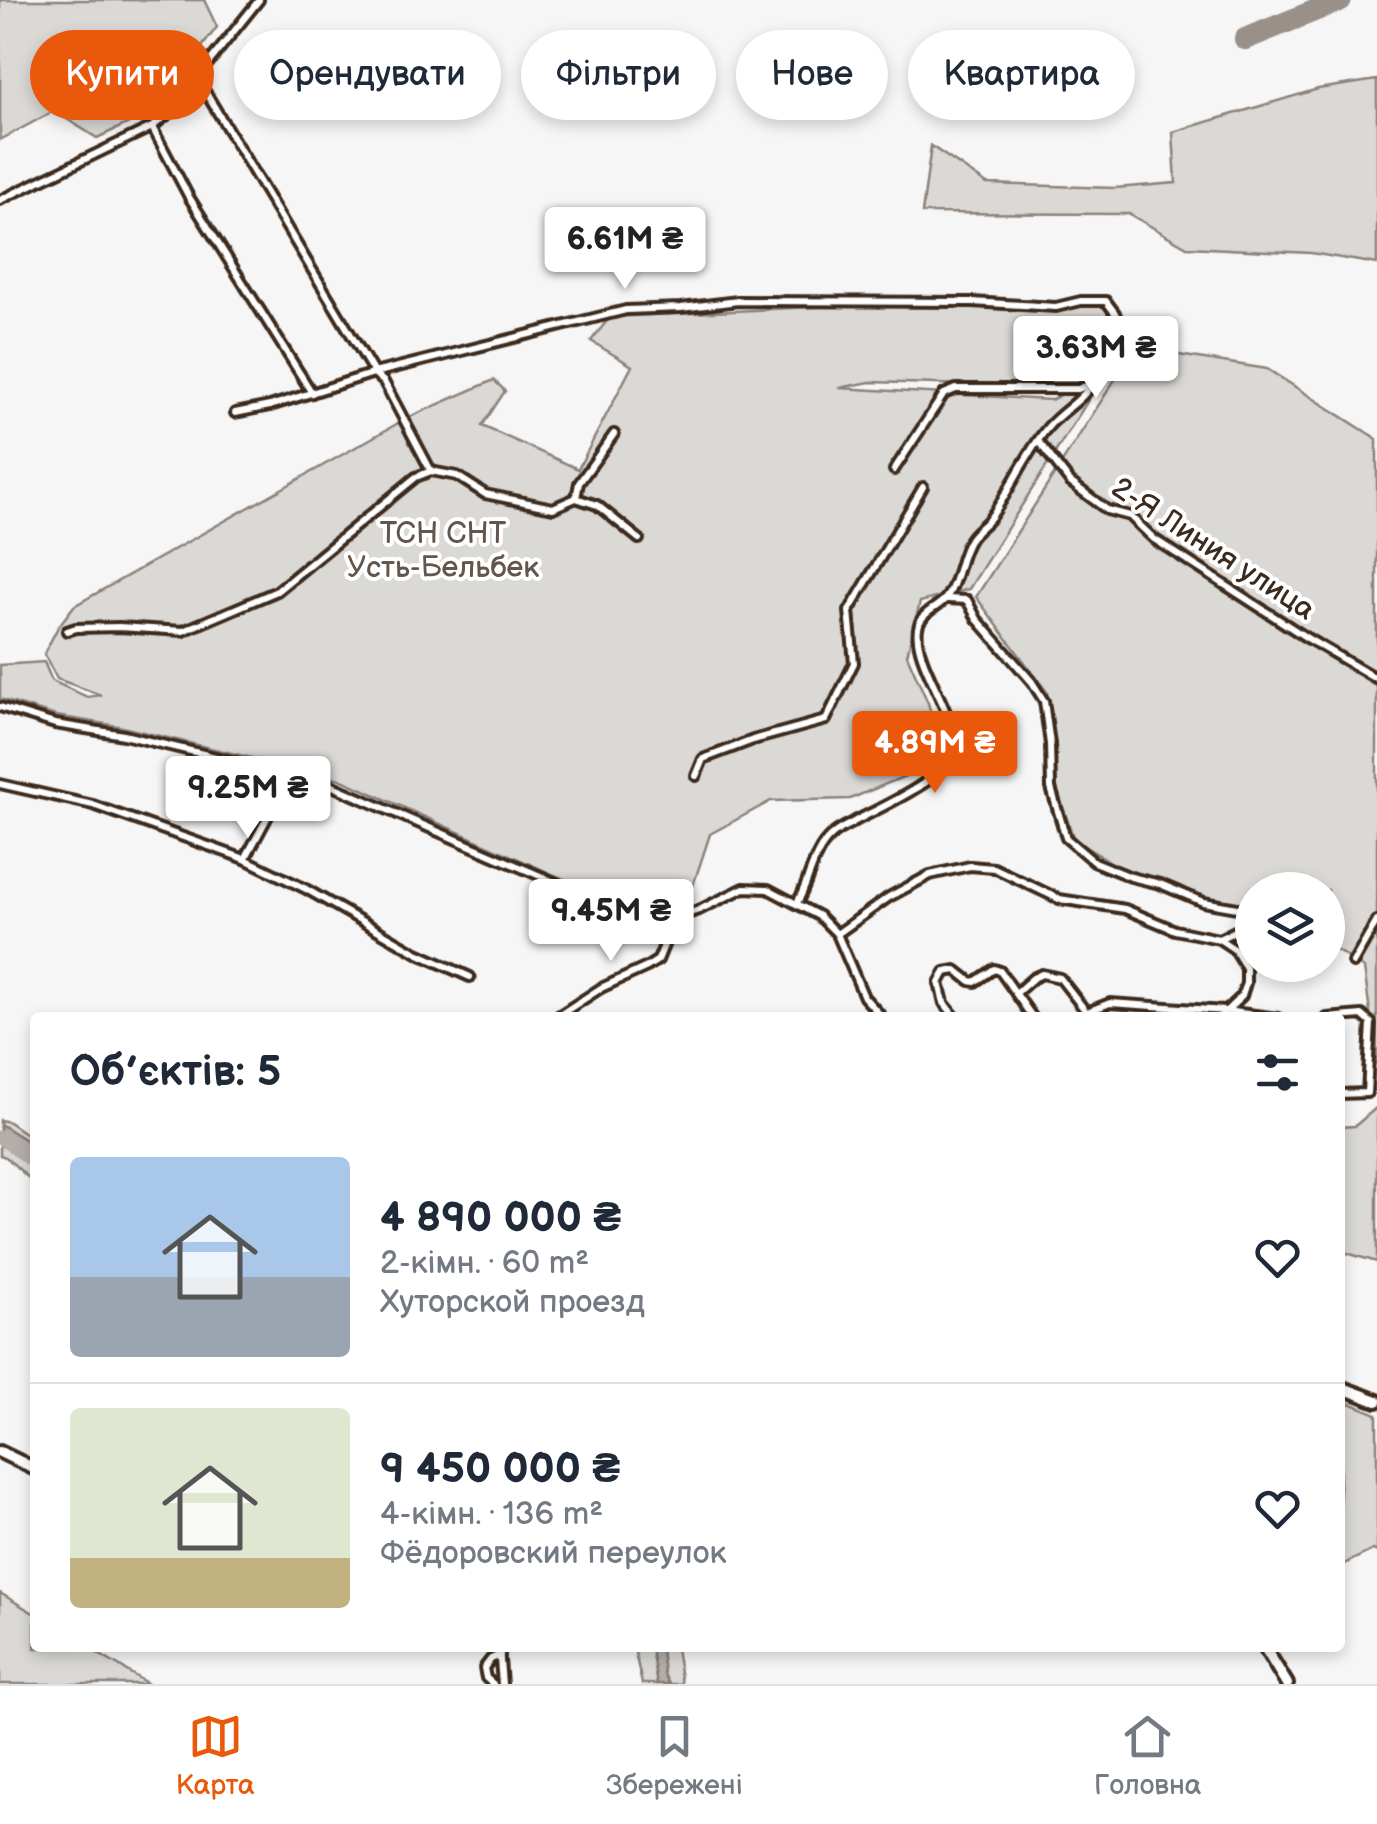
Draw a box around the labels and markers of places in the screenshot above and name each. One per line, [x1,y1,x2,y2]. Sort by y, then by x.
pin: 6.61M ₴ [533,207,717,292]
pin: 3.63M ₴ [1004,316,1188,401]
pin: 4.89M ₴ [843,711,1027,796]
pin: 9.25M ₴ [156,756,340,841]
pin: 9.45M ₴ [519,879,703,964]

